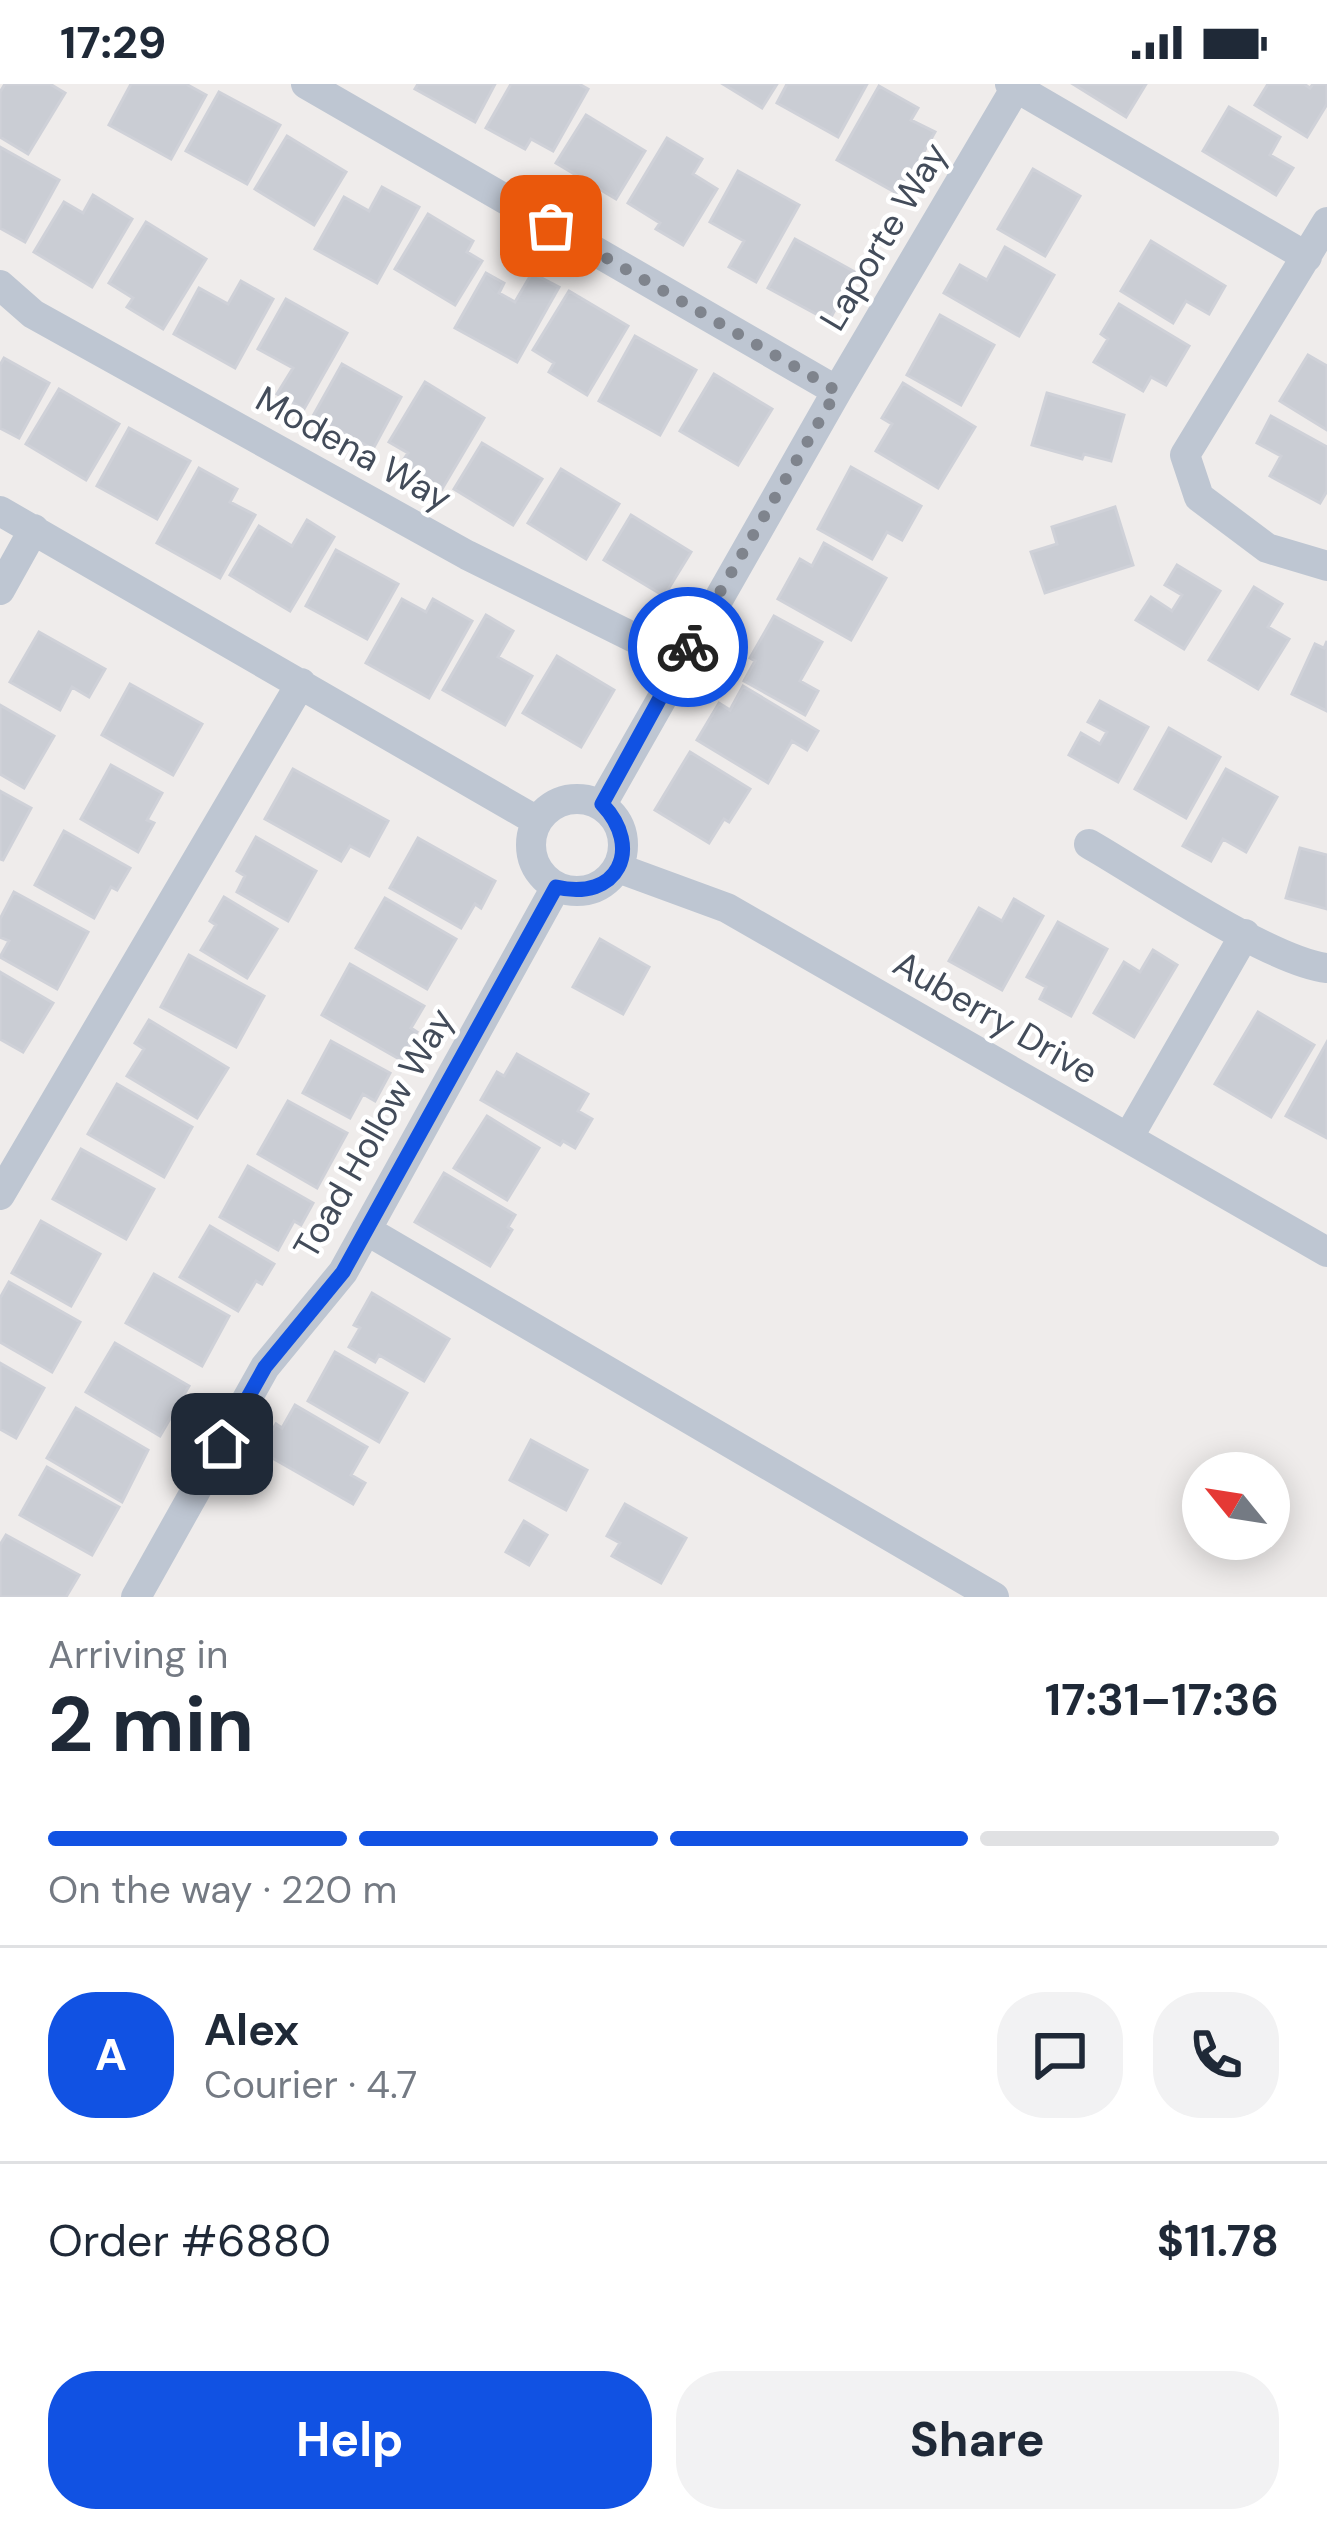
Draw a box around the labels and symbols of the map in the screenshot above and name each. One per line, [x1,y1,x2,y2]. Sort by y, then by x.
street label: Laporte Way [809,133,958,339]
pin [500,175,602,277]
street label: Modena Way [248,375,460,522]
courier [628,587,748,707]
street label: Auberry Drive [885,940,1106,1095]
street label: Toad Hollow Way [283,999,464,1267]
pin [171,1393,273,1495]
north arrow [1182,1452,1290,1560]

